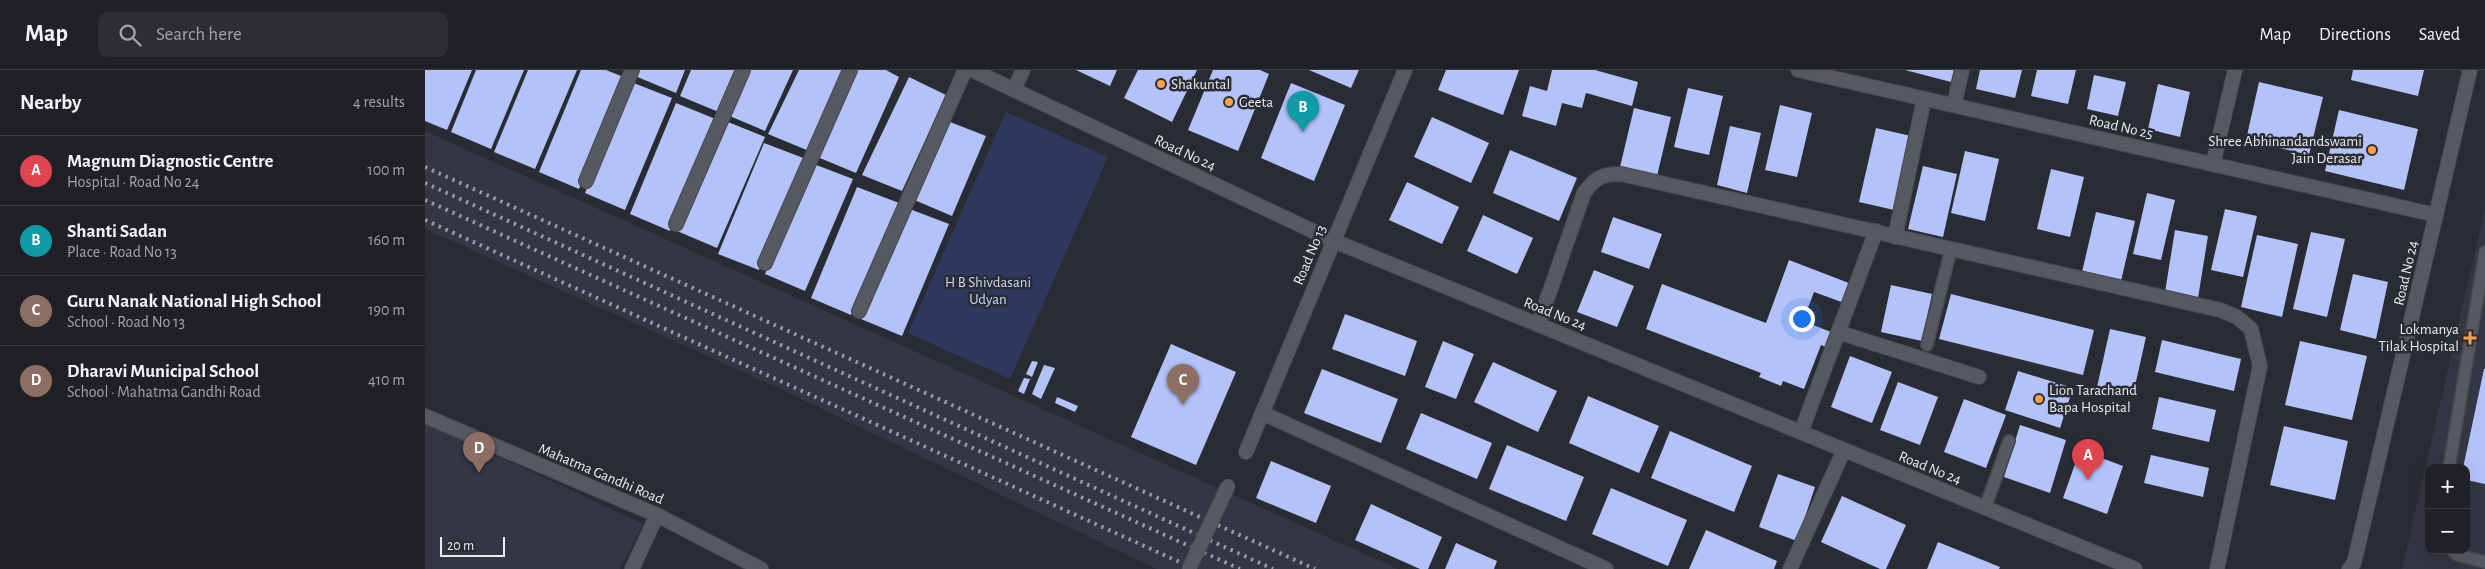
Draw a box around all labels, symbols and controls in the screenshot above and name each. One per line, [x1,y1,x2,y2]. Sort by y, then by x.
search box [98,12,448,57]
icon: search [116,21,144,49]
text: Map [25,22,68,46]
text: Search here [156,25,242,44]
text: Map [2260,26,2291,44]
text: Directions [2319,26,2391,44]
text: Saved [2419,26,2460,44]
place label: Shakuntal [1171,77,1230,92]
marker: Shakuntal [1155,78,1167,90]
pin: B [1287,91,1319,132]
text: Nearby [20,92,81,113]
text: 4 results [353,94,405,110]
place label: Geeta [1239,95,1273,110]
marker: Geeta [1223,96,1235,108]
street label: Road No 25 [2088,112,2154,142]
street label: Road No 24 [1152,132,1218,174]
place label: Shree Abhinandandswami Jain Derasar [2208,134,2362,166]
marker: Shree Abhinandandswami Jain Derasar [2366,144,2378,156]
text: Magnum Diagnostic Centre [67,152,274,171]
text: A [31,162,41,178]
text: 100 m [367,162,405,178]
text: Hospital · Road No 24 [67,174,199,190]
text: Shanti Sadan [67,222,167,241]
street label: Road No 13 [1291,223,1329,287]
text: B [31,232,41,248]
text: 160 m [368,232,405,248]
street label: Road No 24 [2391,239,2421,307]
text: Place · Road No 13 [67,244,177,260]
park label: H B Shivdasani Udyan [945,275,1031,307]
text: Guru Nanak National High School [67,292,321,311]
street label: Road No 24 [1522,295,1588,333]
text: C [32,302,40,318]
text: 190 m [368,302,405,318]
your location [1789,306,1815,332]
text: School · Road No 13 [67,314,185,330]
place label: Lokmanya Tilak Hospital [2379,322,2459,354]
marker: Lokmanya Tilak Hospital [2463,331,2477,345]
text: Dharavi Municipal School [67,362,259,381]
pin: C [1167,364,1199,405]
text: D [31,372,41,388]
text: 410 m [368,372,405,388]
place label: Lion Tarachand Bapa Hospital [2049,383,2137,415]
text: School · Mahatma Gandhi Road [67,384,261,400]
marker: Lion Tarachand Bapa Hospital [2033,393,2045,405]
pin: D [463,432,495,473]
pin: A [2072,439,2104,480]
street label: Mahatma Gandhi Road [536,441,666,507]
street label: Road No 24 [1897,449,1963,487]
map controls [2425,464,2470,554]
button: + [2425,464,2470,509]
button: − [2425,509,2470,554]
scale bar [440,534,505,557]
text: 20 m [447,539,474,553]

